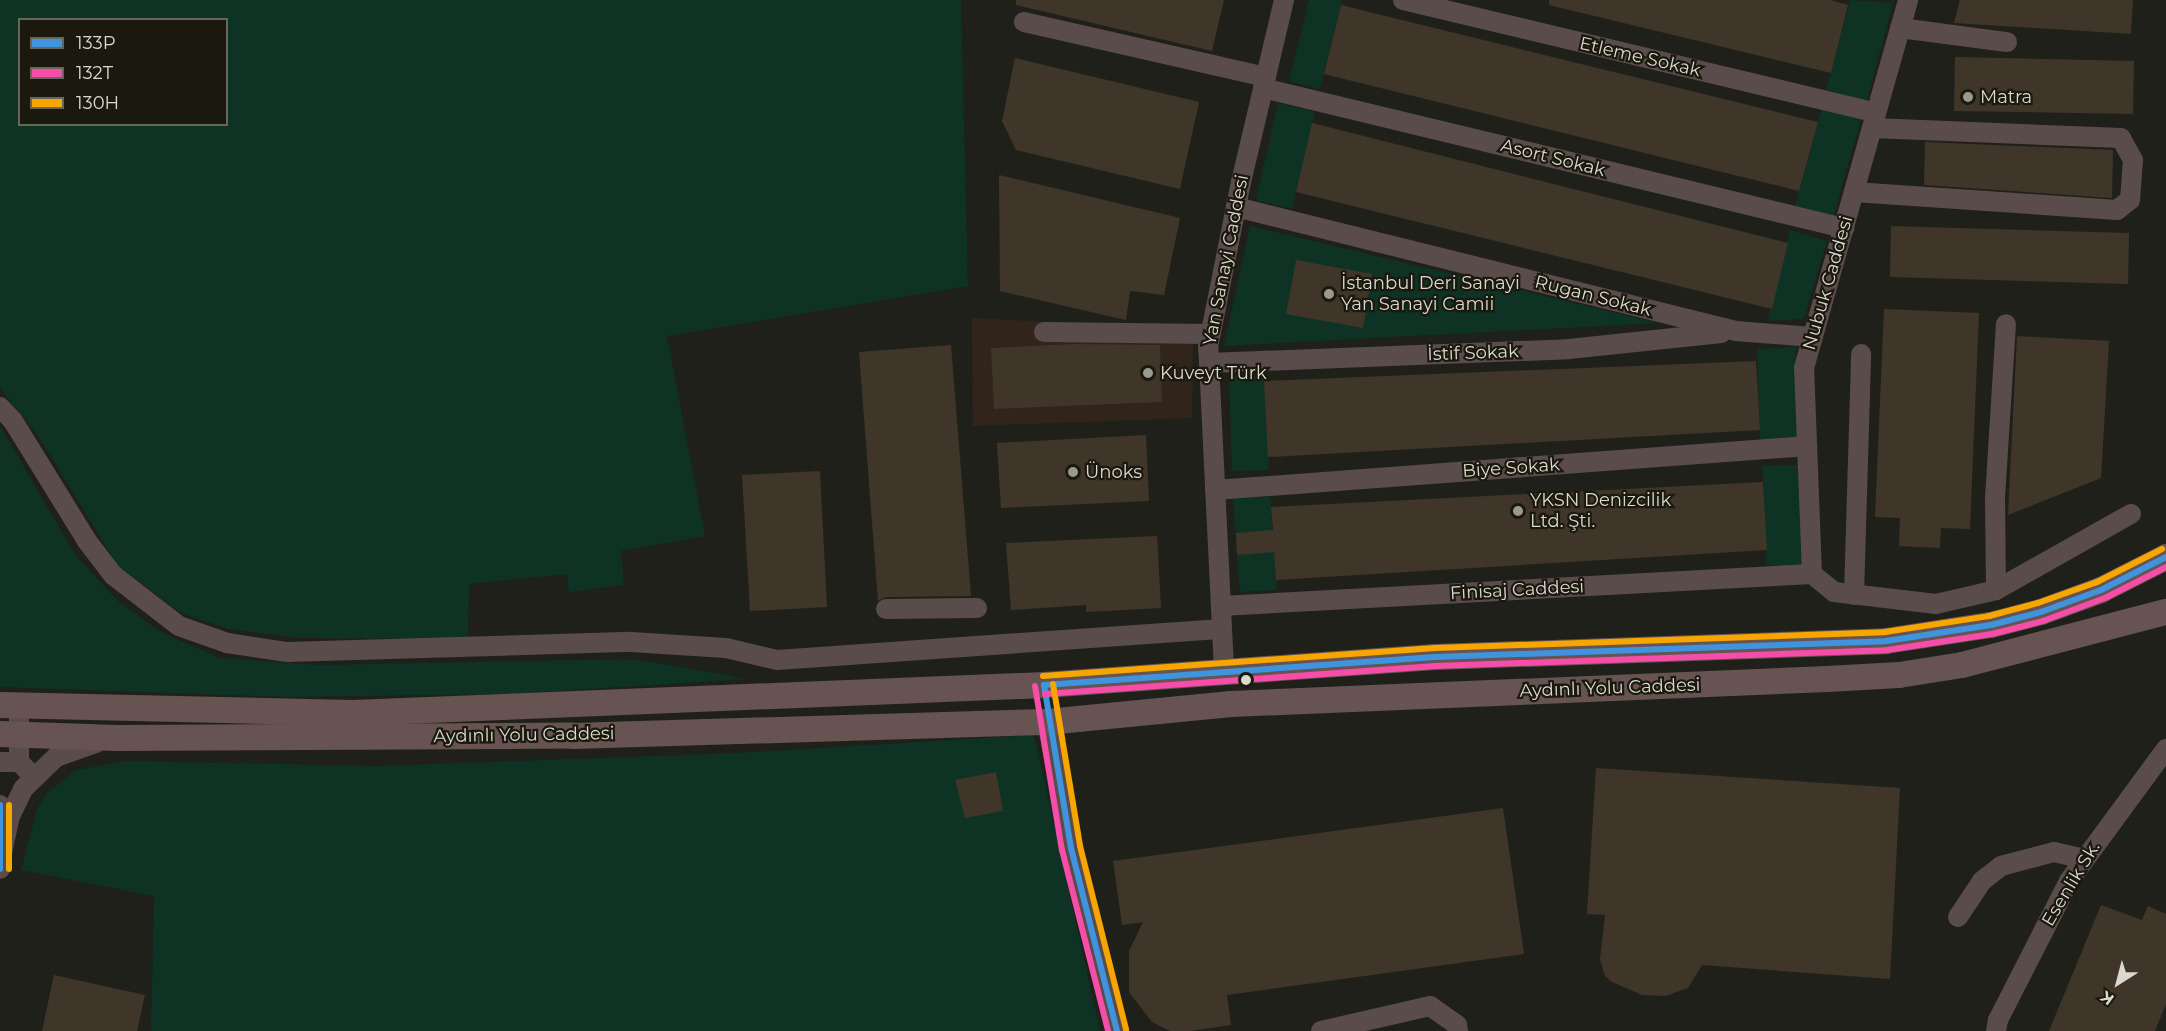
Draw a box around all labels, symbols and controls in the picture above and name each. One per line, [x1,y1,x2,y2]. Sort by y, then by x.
legend [18,18,228,126]
text: 133P [76,32,116,54]
street label: Etleme Sokak [1577,33,1703,81]
text: 132T [76,62,113,84]
place label: Matra [1980,86,2032,108]
marker: Matra [1961,90,1975,104]
text: 130H [76,92,119,114]
street label: Asort Sokak [1499,135,1607,181]
street label: Yan Sanayi Caddesi [1199,173,1253,347]
street label: Nubuk Caddesi [1799,213,1857,353]
street label: Rugan Sokak [1533,271,1653,321]
place label: İstanbul Deri Sanayi Yan Sanayi Camii [1341,273,1520,316]
marker: İstanbul Deri Sanayi Yan Sanayi Camii [1322,287,1336,301]
street label: İstif Sokak [1427,341,1519,365]
place label: Kuveyt Türk [1160,362,1267,384]
marker: Kuveyt Türk [1141,366,1155,380]
street label: Biye Sokak [1461,454,1561,482]
place label: Ünoks [1085,461,1142,483]
marker: Ünoks [1066,465,1080,479]
place label: YKSN Denizcilik Ltd. Şti. [1530,490,1671,532]
marker: YKSN Denizcilik Ltd. Şti. [1511,504,1525,518]
street label: Finisaj Caddesi [1449,576,1585,604]
unlabelled marker [1240,674,1252,686]
street label: Aydınlı Yolu Caddesi [1519,674,1701,702]
street label: Aydınlı Yolu Caddesi [433,723,615,747]
street label: Esenlik Sk. [2037,838,2105,930]
north arrow [2088,953,2148,1013]
text: K [2097,987,2118,1009]

